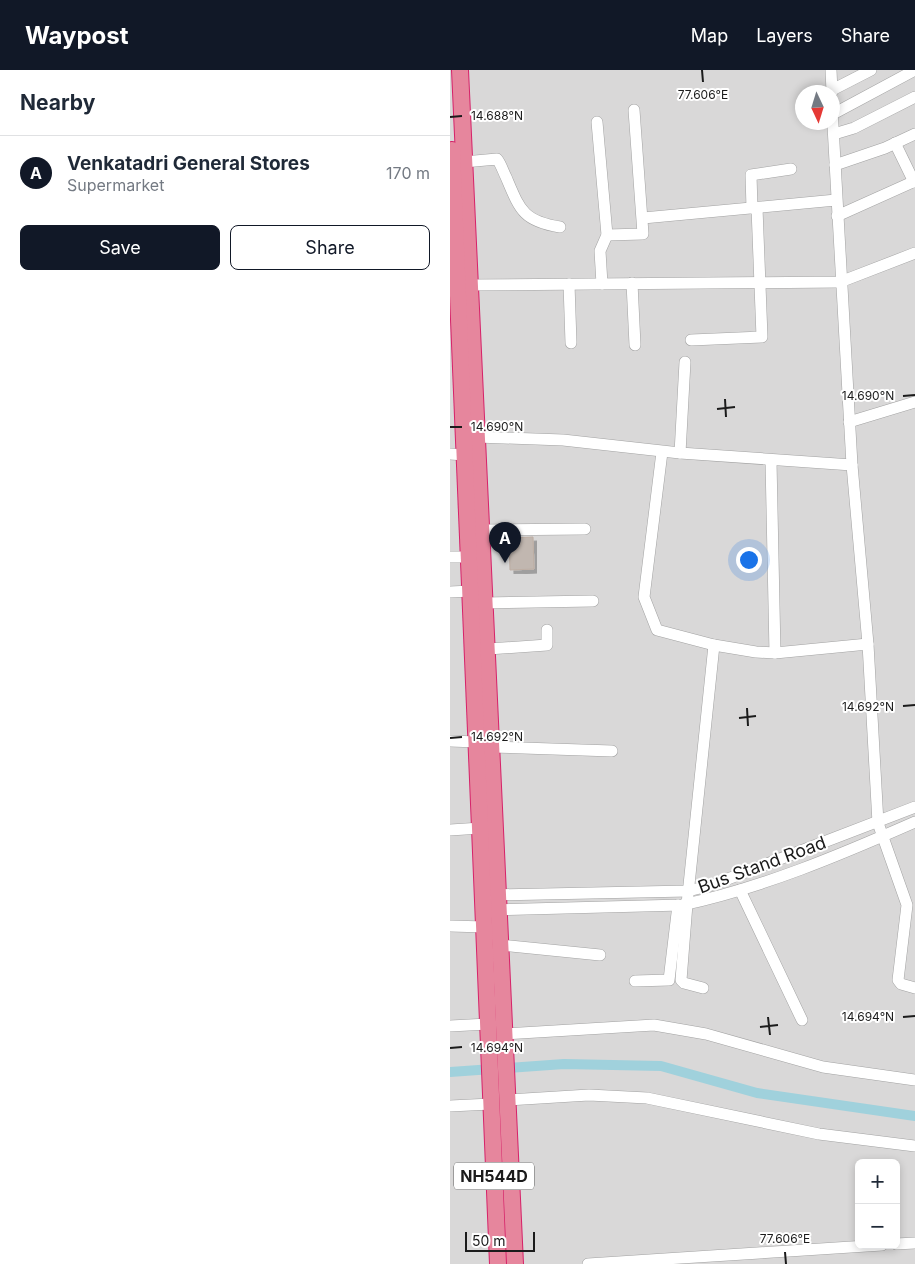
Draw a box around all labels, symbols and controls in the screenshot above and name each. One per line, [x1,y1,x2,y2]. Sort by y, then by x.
text: Waypost [25,21,129,50]
text: Map [691,25,728,46]
text: Layers [756,25,813,46]
text: Share [841,25,890,46]
north arrow [795,85,840,130]
text: 77.606°E [678,87,728,102]
text: Nearby [20,90,95,115]
text: 14.688°N [471,108,523,123]
text: Venkatadri General Stores [67,152,310,175]
text: A [30,163,42,183]
text: 170 m [386,163,430,183]
text: Supermarket [67,175,164,195]
button: Save [20,225,220,270]
button: Share [230,225,430,270]
text: 14.690°N [842,388,894,403]
text: 14.690°N [471,419,523,434]
pin: A [489,522,521,563]
your location [736,547,762,573]
text: 14.692°N [842,699,894,714]
text: 14.692°N [471,729,523,744]
street label: Bus Stand Road [695,832,829,897]
text: 14.694°N [842,1009,894,1024]
text: 14.694°N [471,1040,523,1055]
map controls [855,1159,900,1249]
button: + [855,1159,900,1204]
road number: NH544D [454,1162,534,1190]
button: − [855,1204,900,1249]
scale bar [465,1229,535,1252]
text: 77.606°E [760,1231,810,1246]
text: 50 m [472,1232,506,1249]

